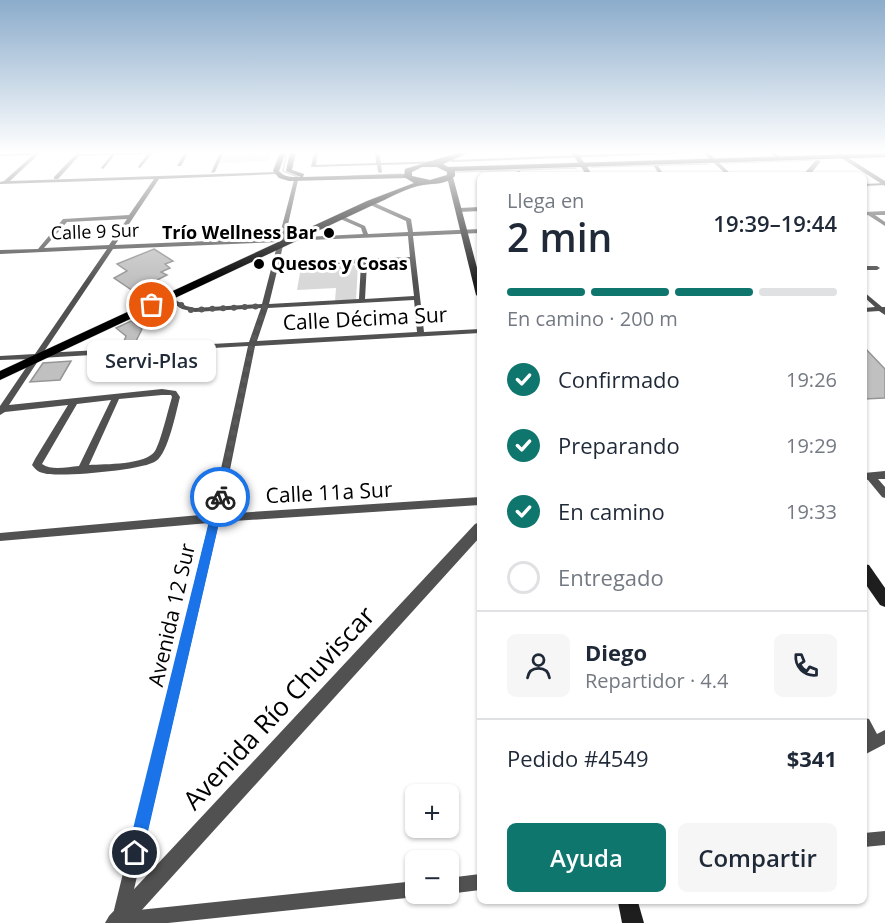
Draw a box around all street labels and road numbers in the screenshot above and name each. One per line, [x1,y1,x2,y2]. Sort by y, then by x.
street label: Calle 9 Sur [50,217,140,245]
street label: Calle Décima Sur [282,300,448,336]
street label: Calle 11a Sur [265,475,393,509]
street label: Avenida 12 Sur [141,540,201,689]
street label: Avenida Río Chuviscar [174,597,383,817]

